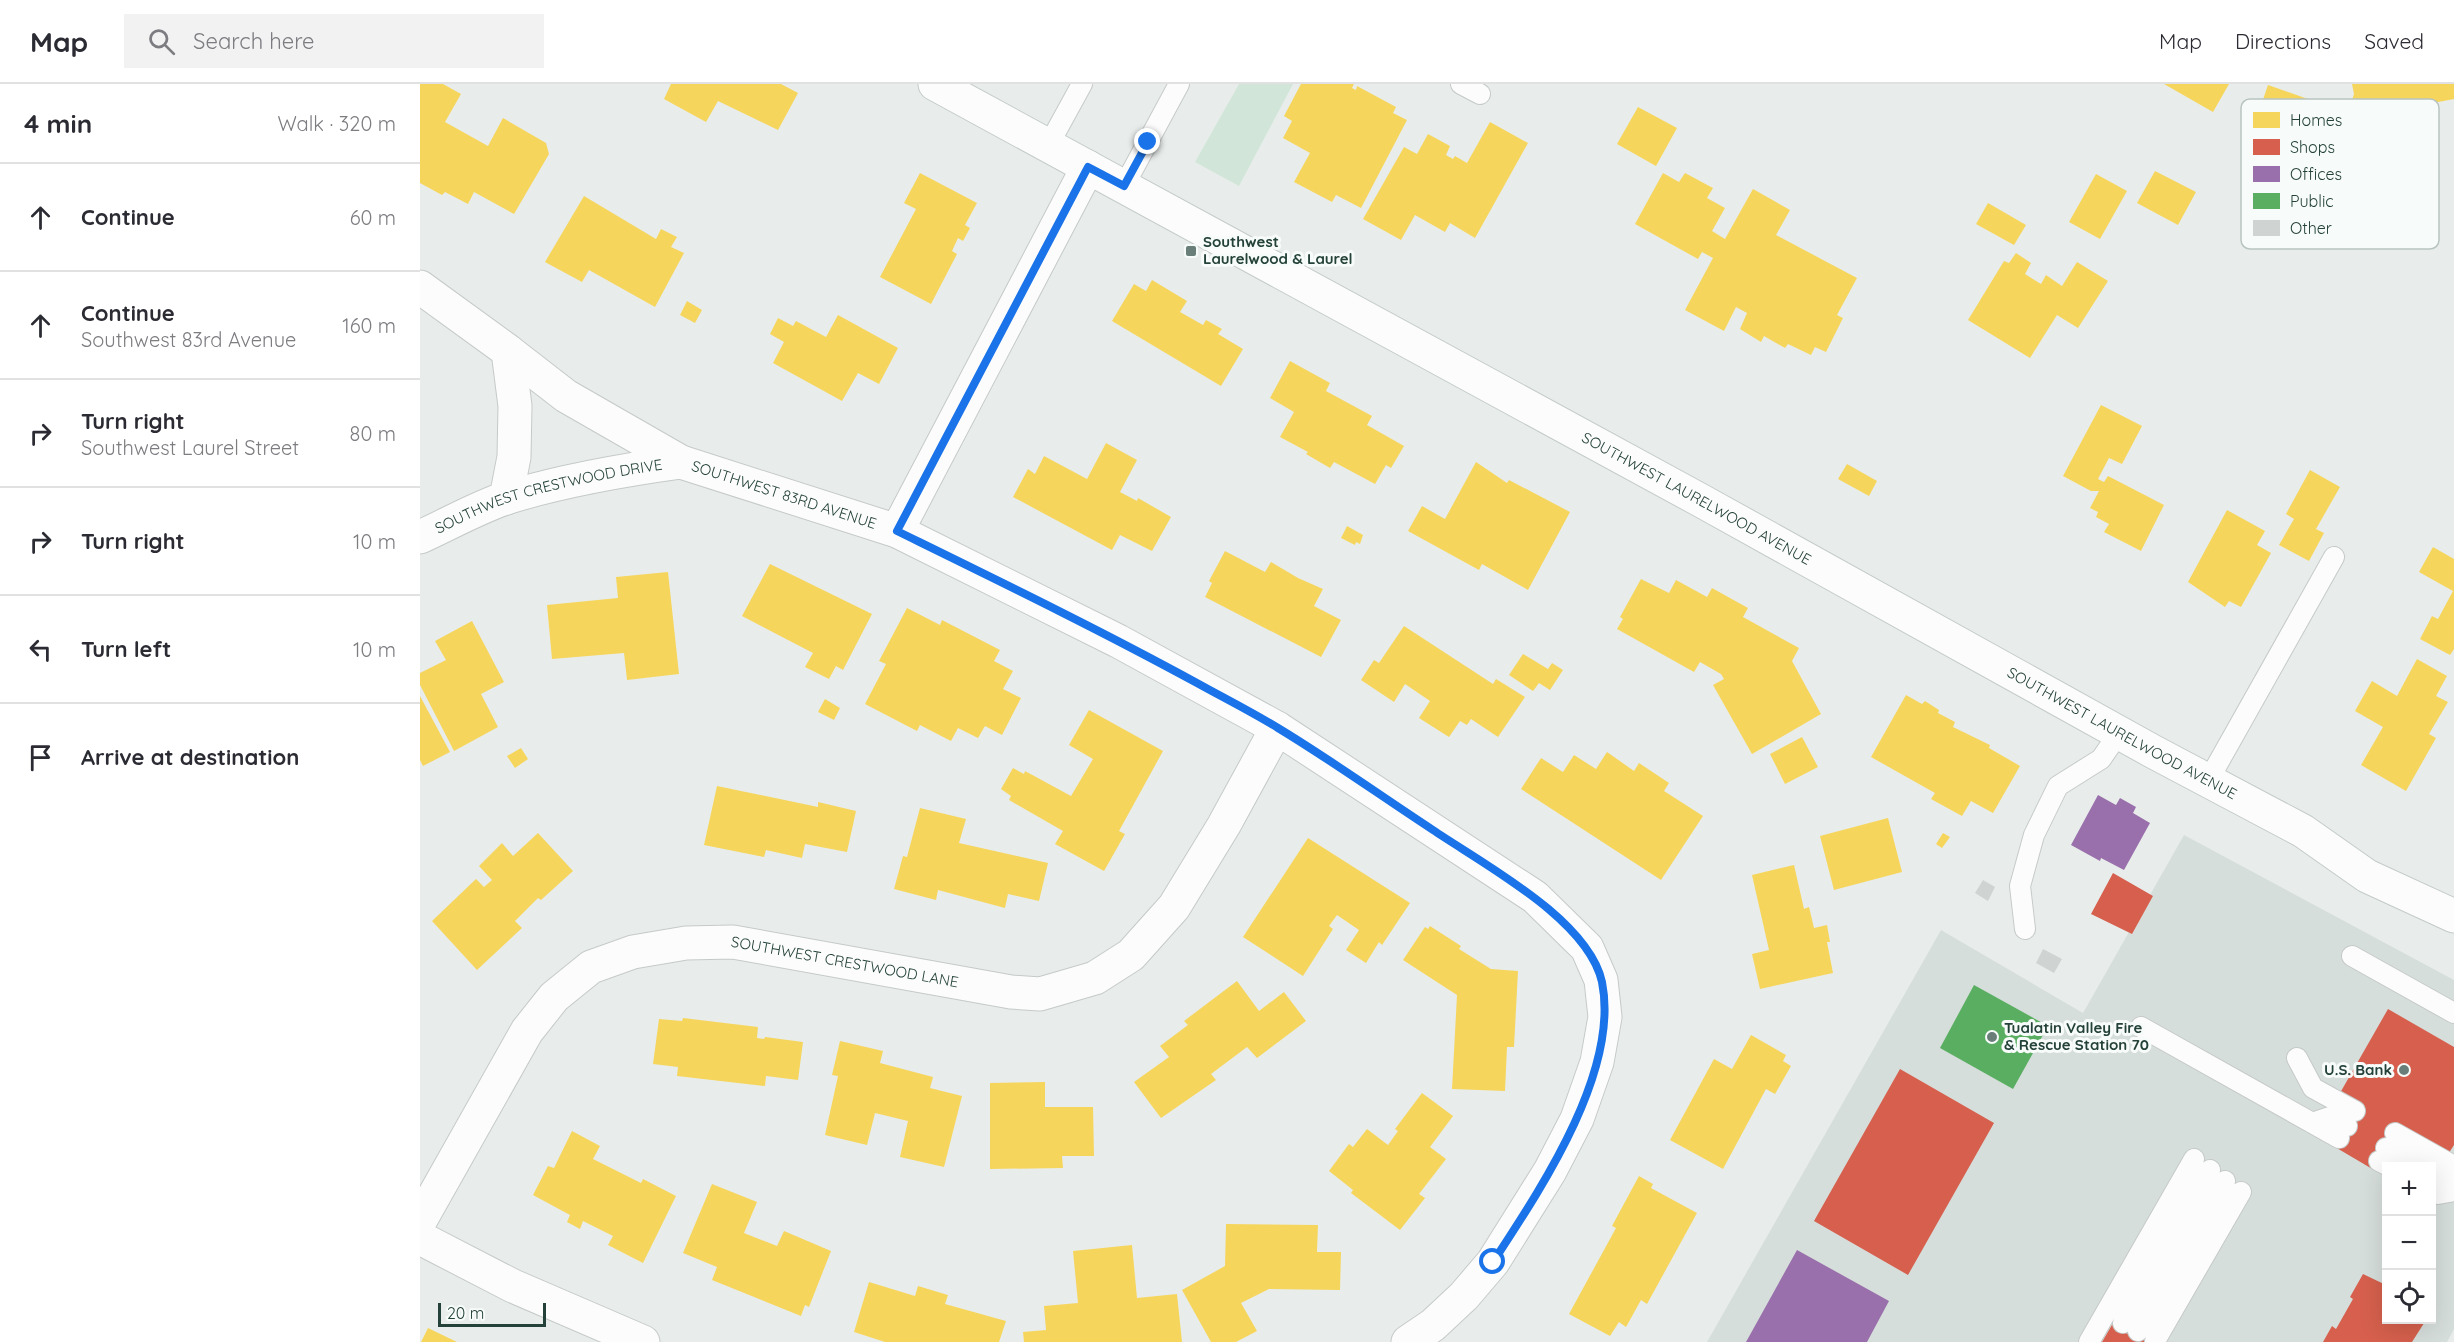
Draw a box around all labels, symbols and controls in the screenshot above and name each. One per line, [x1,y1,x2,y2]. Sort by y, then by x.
search box [124,14,544,68]
text: Map [30,24,88,59]
icon: search [145,25,178,58]
text: Search here [193,27,315,55]
text: Map [2159,28,2202,54]
text: Directions [2235,28,2331,54]
text: Saved [2364,28,2424,54]
legend [2241,99,2439,249]
text: 4 min [24,107,92,140]
text: Homes [2290,110,2342,130]
text: Walk · 320 m [277,111,396,136]
route end [1134,128,1160,154]
text: Shops [2290,137,2335,157]
text: Offices [2290,164,2342,184]
text: Public [2290,191,2334,211]
icon: ahead [24,201,57,234]
text: Continue [81,203,175,231]
text: 60 m [350,205,396,230]
text: Other [2290,218,2332,238]
place label: Southwest Laurelwood & Laurel [1203,232,1353,268]
marker: Southwest Laurelwood & Laurel [1184,244,1198,258]
text: Continue [81,299,175,327]
icon: ahead [24,309,57,342]
text: 160 m [342,313,396,338]
text: Southwest 83rd Avenue [81,327,296,352]
text: Turn right [81,407,185,435]
icon: right [24,417,57,450]
text: 80 m [350,421,396,446]
street label: SOUTHWEST LAURELWOOD AVENUE [1579,428,1815,569]
text: Southwest Laurel Street [81,435,299,460]
street label: SOUTHWEST CRESTWOOD DRIVE [432,455,664,538]
street label: SOUTHWEST 83RD AVENUE [689,456,879,533]
icon: right [24,525,57,558]
text: Turn right [81,527,185,555]
text: 10 m [353,529,396,554]
icon: left [24,633,57,666]
text: Turn left [81,635,171,663]
text: 10 m [353,637,396,662]
street label: SOUTHWEST LAURELWOOD AVENUE [2004,663,2240,803]
icon: arrive [24,741,57,774]
text: Arrive at destination [81,743,299,771]
street label: SOUTHWEST CRESTWOOD LANE [730,932,960,991]
place label: Tualatin Valley Fire & Rescue Station 70 [2004,1018,2149,1054]
marker: Tualatin Valley Fire & Rescue Station 70 [1985,1030,1999,1044]
place label: U.S. Bank [2324,1060,2392,1079]
marker: U.S. Bank [2397,1063,2411,1077]
map controls [2382,1162,2436,1324]
button: + [2382,1162,2436,1216]
button: − [2382,1216,2436,1270]
route start [1479,1248,1505,1274]
button: locate [2382,1270,2436,1324]
scale bar [438,1300,546,1328]
text: 20 m [447,1303,484,1323]

